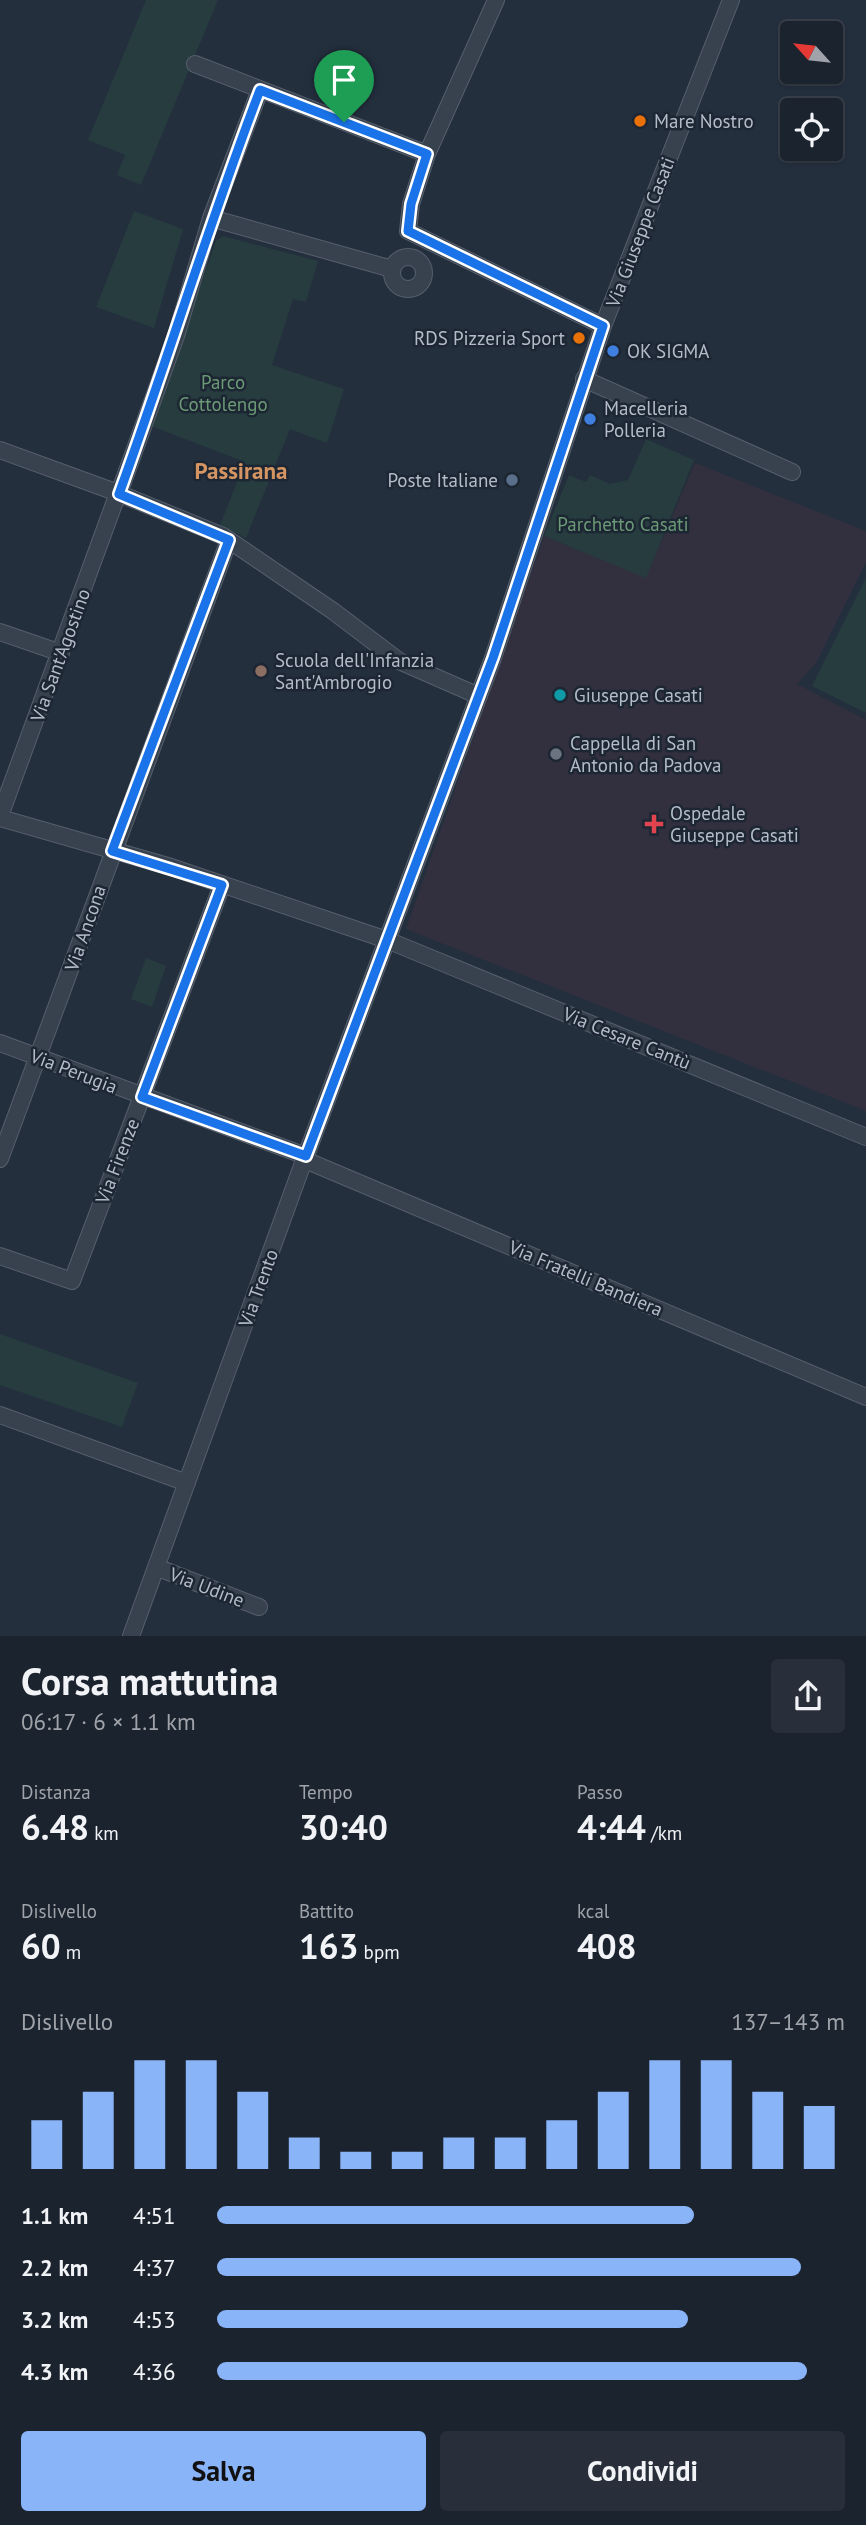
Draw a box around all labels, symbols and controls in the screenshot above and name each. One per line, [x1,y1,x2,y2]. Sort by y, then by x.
north arrow [780,21,844,84]
map controls [780,21,843,161]
pin [314,50,374,122]
icon: arrive [325,61,363,99]
button: locate [780,98,843,161]
place label: Mare Nostro [654,109,754,133]
marker: Mare Nostro [632,113,648,129]
street label: Via Giuseppe Casati [600,153,680,312]
place label: RDS Pizzeria Sport [414,326,566,350]
marker: RDS Pizzeria Sport [571,330,587,346]
place label: OK SIGMA [627,339,709,363]
marker: OK SIGMA [605,343,621,359]
park label: Parco Cottolengo [178,370,268,416]
place label: Macelleria Polleria [604,396,688,442]
marker: Macelleria Polleria [582,411,598,427]
district label: Passirana [195,456,287,485]
place label: Poste Italiane [387,468,498,492]
marker: Poste Italiane [504,472,520,488]
park label: Parchetto Casati [557,512,689,536]
street label: Via Sant'Agostino [24,585,95,726]
place label: Scuola dell'Infanzia Sant'Ambrogio [275,648,434,694]
marker: Scuola dell'Infanzia Sant'Ambrogio [253,663,269,679]
place label: Giuseppe Casati [574,683,703,707]
marker: Giuseppe Casati [552,687,568,703]
place label: Cappella di San Antonio da Padova [570,731,722,777]
marker: Cappella di San Antonio da Padova [548,746,564,762]
place label: Ospedale Giuseppe Casati [670,801,799,847]
marker: Ospedale Giuseppe Casati [644,814,664,834]
street label: Via Ancona [59,882,111,975]
street label: Via Cesare Cantù [559,1001,694,1075]
street label: Via Perugia [26,1043,121,1099]
street label: Via Firenze [89,1115,144,1208]
street label: Via Fratelli Bandiera [504,1234,667,1321]
street label: Via Trento [232,1246,283,1331]
street label: Via Udine [165,1561,248,1612]
text: Corsa mattutina [21,1656,278,1705]
button: share [771,1659,845,1733]
text: 06:17 · 6 × 1.1 km [21,1707,196,1736]
text: Distanza [21,1780,91,1804]
text: Tempo [299,1780,353,1804]
text: Passo [577,1780,623,1804]
text: 6.48 [21,1804,89,1850]
text: 30:40 [299,1804,388,1850]
text: 4:44 [577,1804,646,1850]
text: km [89,1821,119,1845]
text: /km [646,1821,682,1845]
text: Dislivello [21,1899,97,1923]
text: Battito [299,1899,354,1923]
text: kcal [577,1899,609,1923]
text: 60 [21,1923,61,1969]
text: 163 [299,1923,359,1969]
text: 408 [577,1923,637,1969]
text: m [61,1940,81,1964]
text: bpm [359,1940,400,1964]
text: Dislivello [21,2007,113,2036]
text: 137–143 m [731,2007,845,2036]
text: 1.1 km [21,2201,88,2230]
text: 4:51 [133,2201,176,2230]
text: 2.2 km [21,2253,88,2282]
text: 4:37 [133,2253,176,2282]
text: 3.2 km [21,2305,88,2334]
text: 4:53 [133,2305,176,2334]
text: 4.3 km [21,2357,88,2386]
text: 4:36 [133,2357,176,2386]
button: Salva [21,2431,426,2511]
button: Condividi [440,2431,845,2511]

